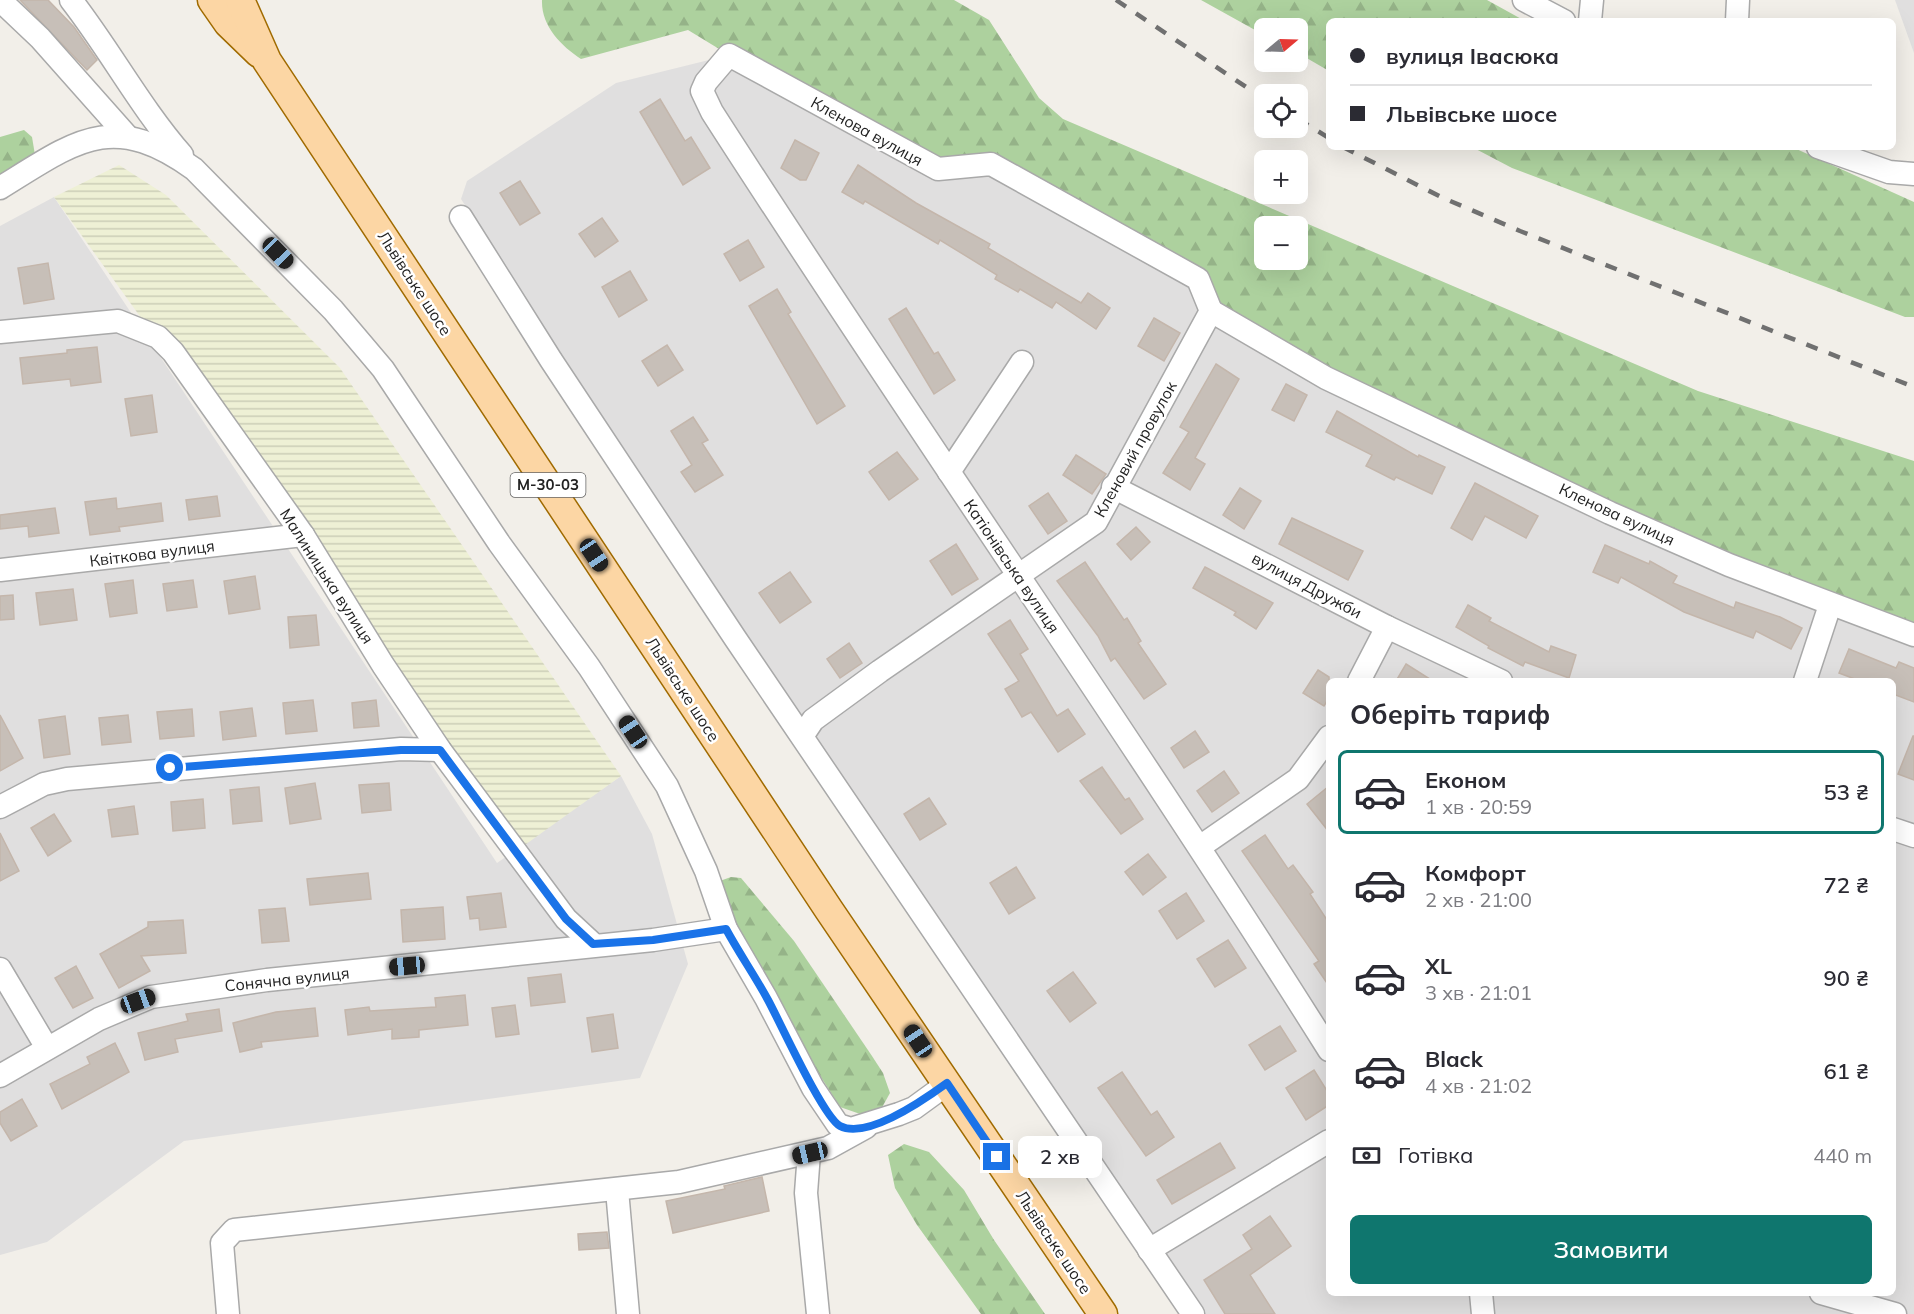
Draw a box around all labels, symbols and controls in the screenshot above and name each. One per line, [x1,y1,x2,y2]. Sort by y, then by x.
north arrow [1254,18,1308,72]
map controls [1254,18,1308,270]
text: вулиця Івасюка [1386,42,1559,70]
button: locate [1254,84,1308,138]
street label: Кленова вулиця [807,92,927,170]
text: Львівське шосе [1386,100,1557,128]
button: + [1254,150,1308,204]
button: − [1254,216,1308,270]
street label: Львівське шосе [374,227,456,339]
car [259,234,297,272]
street label: Кленовий провулок [1089,377,1181,521]
road number: М-30-03 [510,473,586,497]
street label: Кленова вулиця [1556,479,1678,549]
street label: Катіонівська вулиця [960,495,1064,637]
street label: Малиницька вулиця [276,505,378,647]
street label: Квіткова вулиця [88,535,216,571]
car [576,535,612,575]
street label: вулиця Дружби [1249,548,1365,622]
street label: Львівське шосе [642,633,724,745]
text: Оберіть тариф [1350,697,1550,731]
car [615,712,651,752]
route start [156,754,183,781]
icon: car [1353,765,1407,819]
text: Економ [1425,766,1506,794]
text: 53 ₴ [1824,778,1869,806]
text: 1 хв · 20:59 [1425,794,1532,819]
icon: car [1353,858,1407,912]
text: Комфорт [1425,859,1526,887]
text: 72 ₴ [1824,871,1869,899]
text: 2 хв · 21:00 [1425,887,1532,912]
icon: car [1353,951,1407,1005]
text: XL [1425,952,1452,980]
car [388,955,426,977]
street label: Сонячна вулиця [224,962,350,996]
text: 90 ₴ [1824,964,1869,992]
text: 3 хв · 21:01 [1425,980,1532,1005]
car [118,986,158,1016]
car [900,1021,936,1061]
icon: car [1353,1044,1407,1098]
text: Black [1425,1045,1483,1073]
text: 61 ₴ [1824,1057,1869,1085]
text: 4 хв · 21:02 [1425,1073,1532,1098]
callout: 2 хв [1018,1136,1102,1178]
icon: cash [1350,1139,1383,1172]
car [790,1140,830,1166]
text: Готівка [1398,1141,1473,1169]
route end [983,1143,1010,1170]
text: 440 m [1813,1143,1872,1168]
text: 2 хв [1040,1144,1080,1169]
street label: Львівське шосе [1012,1186,1096,1298]
button: Замовити [1350,1215,1872,1284]

